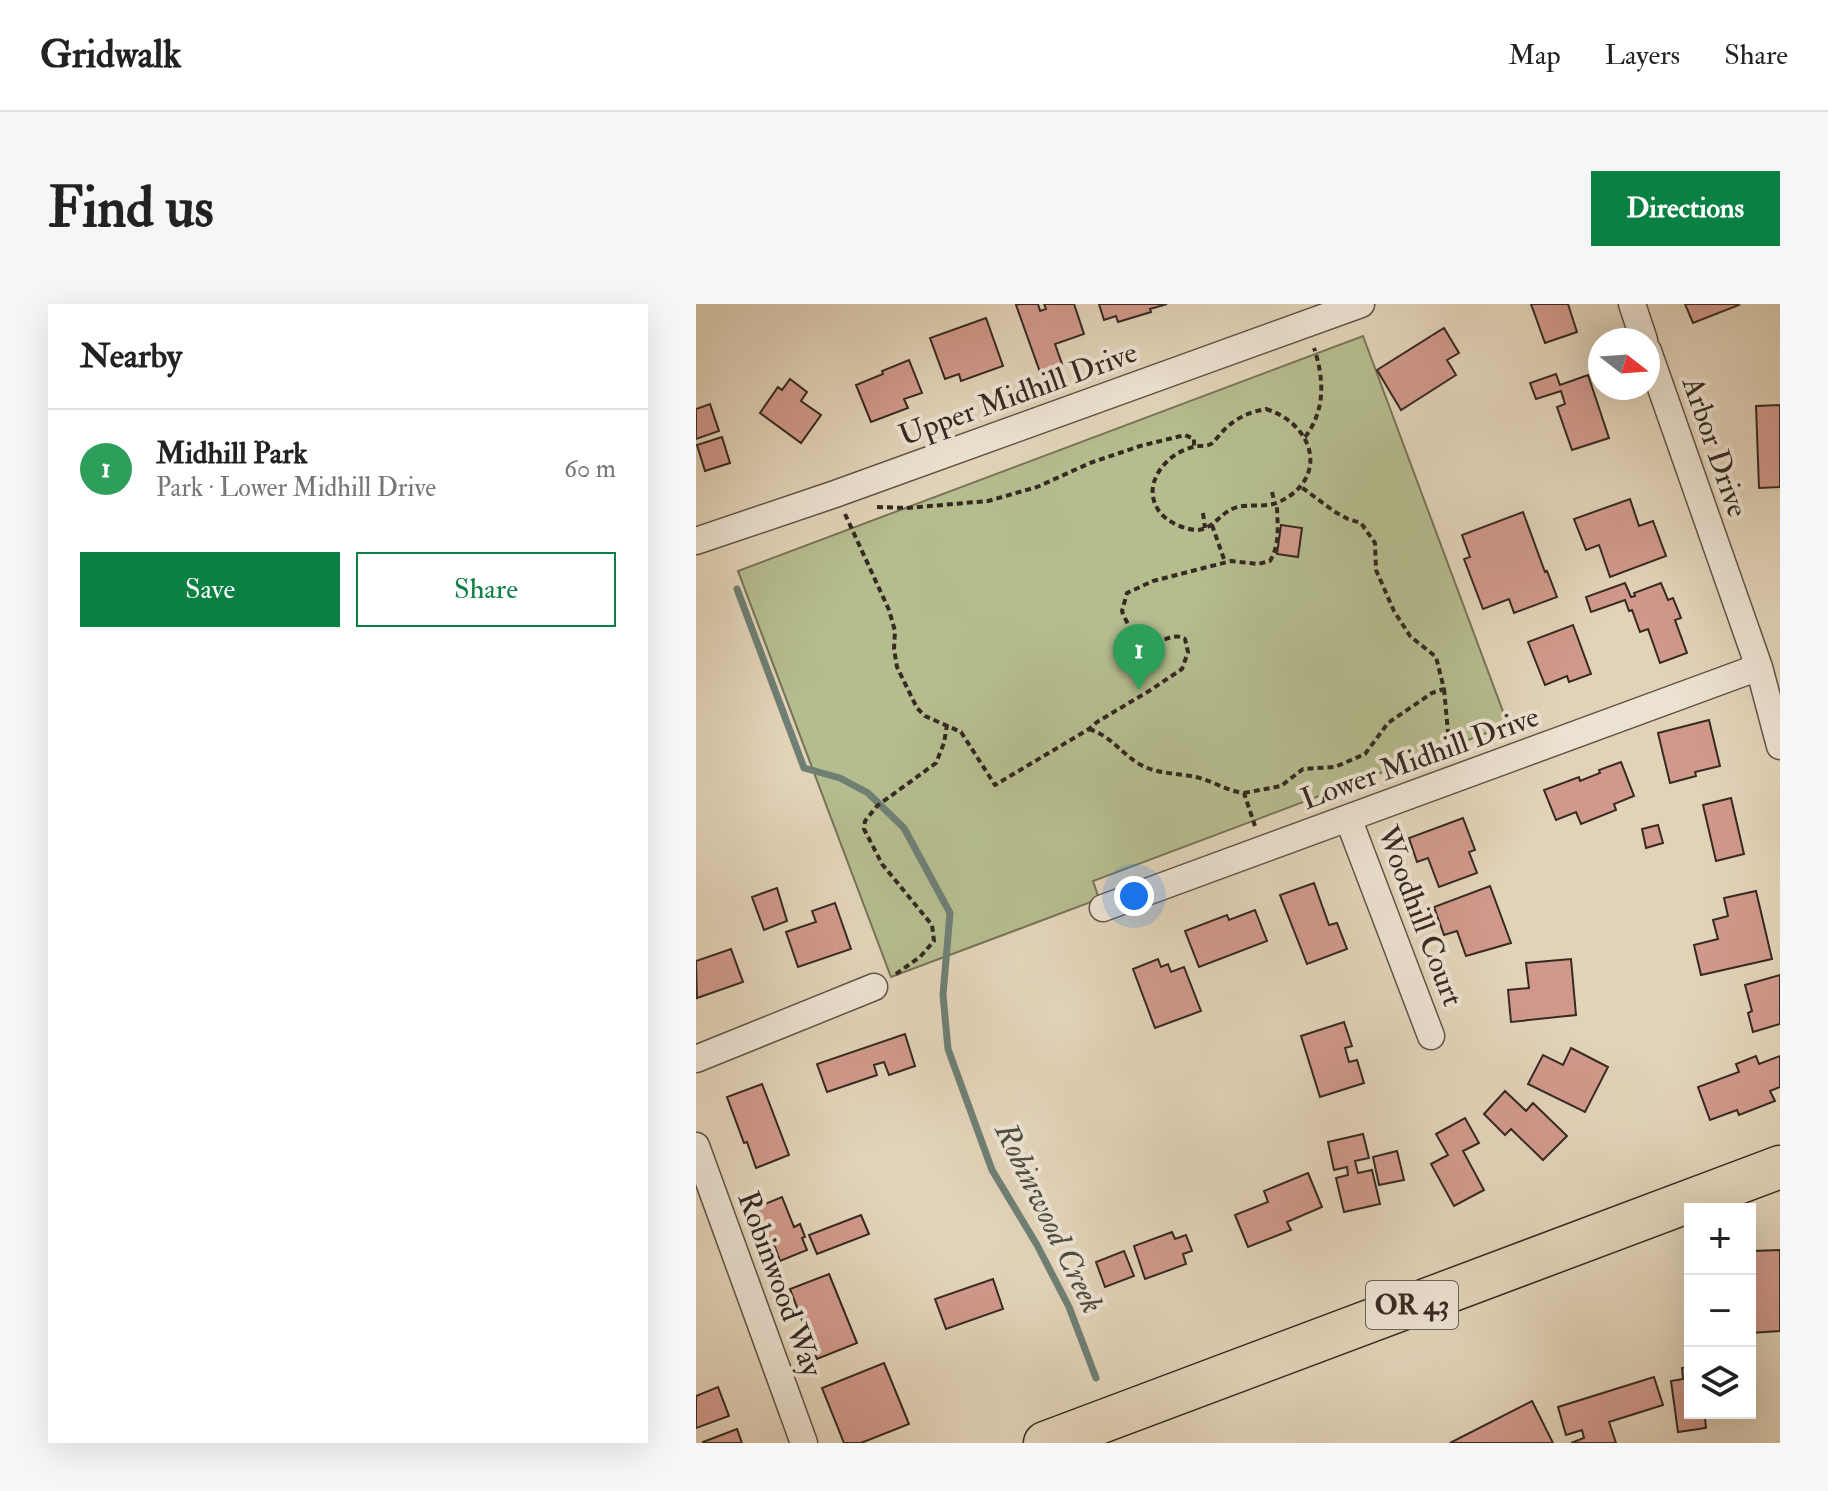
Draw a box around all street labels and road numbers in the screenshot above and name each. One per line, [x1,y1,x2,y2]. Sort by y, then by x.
street label: Upper Midhill Drive [894,334,1142,454]
street label: Arbor Drive [1673,371,1756,522]
street label: Lower Midhill Drive [1296,698,1544,818]
street label: Woodhill Court [1368,820,1471,1011]
street label: Robinwood Way [729,1186,831,1383]
road number: OR 43 [1366,1281,1458,1329]

